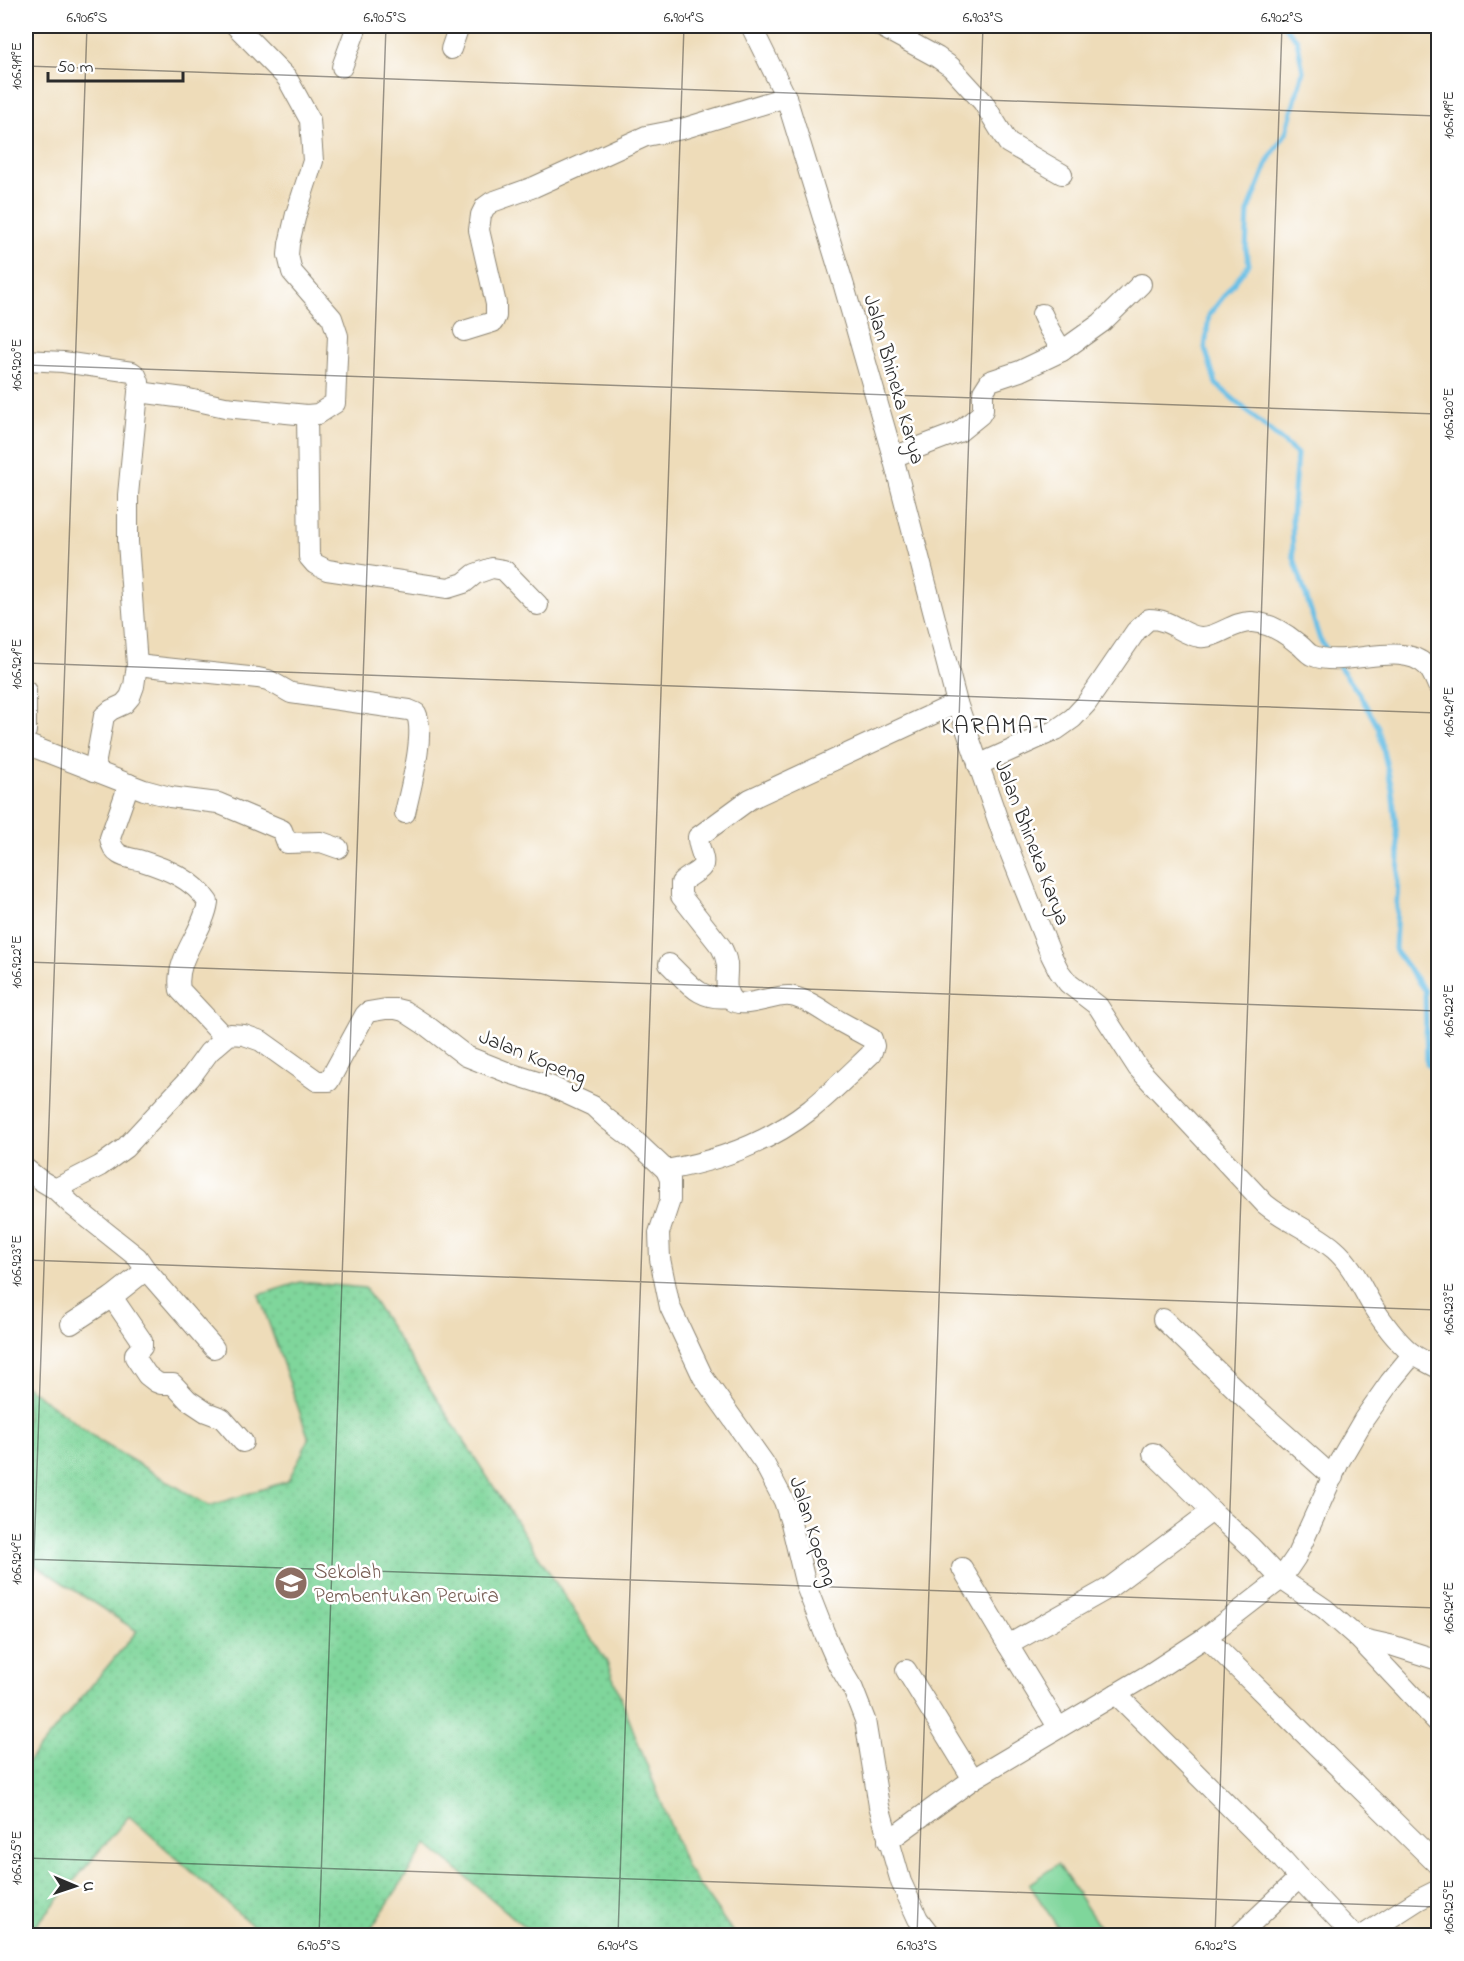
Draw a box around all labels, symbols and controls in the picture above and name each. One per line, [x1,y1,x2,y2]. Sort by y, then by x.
text: 6.906°S [67,7,108,29]
text: 6.905°S [364,7,407,29]
text: 6.904°S [664,7,705,29]
text: 6.903°S [963,7,1004,29]
text: 6.902°S [1261,7,1303,29]
text: 106.919°E [6,42,28,90]
scale bar [48,45,183,83]
text: 50 m [57,55,94,81]
text: 106.919°E [1438,91,1460,139]
street label: Jalan Bhineka Karya [853,291,932,468]
text: 106.920°E [6,339,28,391]
text: 106.920°E [1438,388,1460,440]
text: 106.921°E [6,639,28,689]
text: 106.921°E [1438,687,1460,737]
district label: KARAMAT [941,710,1049,745]
street label: Jalan Bhineka Karya [984,756,1077,931]
text: 106.922°E [6,935,28,989]
text: 106.922°E [1438,984,1460,1038]
street label: Jalan Kopeng [473,1023,591,1095]
text: 106.923°E [6,1235,28,1287]
text: 106.923°E [1438,1283,1460,1335]
street label: Jalan Kopeng [778,1473,844,1591]
text: 106.924°E [6,1533,28,1585]
place label: Sekolah Pembentukan Perwira [314,1558,499,1612]
school or university icon: Sekolah Pembentukan Perwira [273,1565,309,1601]
text: 106.924°E [1438,1582,1460,1634]
text: 106.925°E [6,1831,28,1885]
north arrow [45,1856,105,1916]
text: 106.925°E [1438,1880,1460,1934]
text: U [76,1881,100,1892]
text: 6.905°S [298,1935,341,1957]
text: 6.904°S [598,1935,639,1957]
text: 6.903°S [897,1935,938,1957]
text: 6.902°S [1195,1935,1237,1957]

